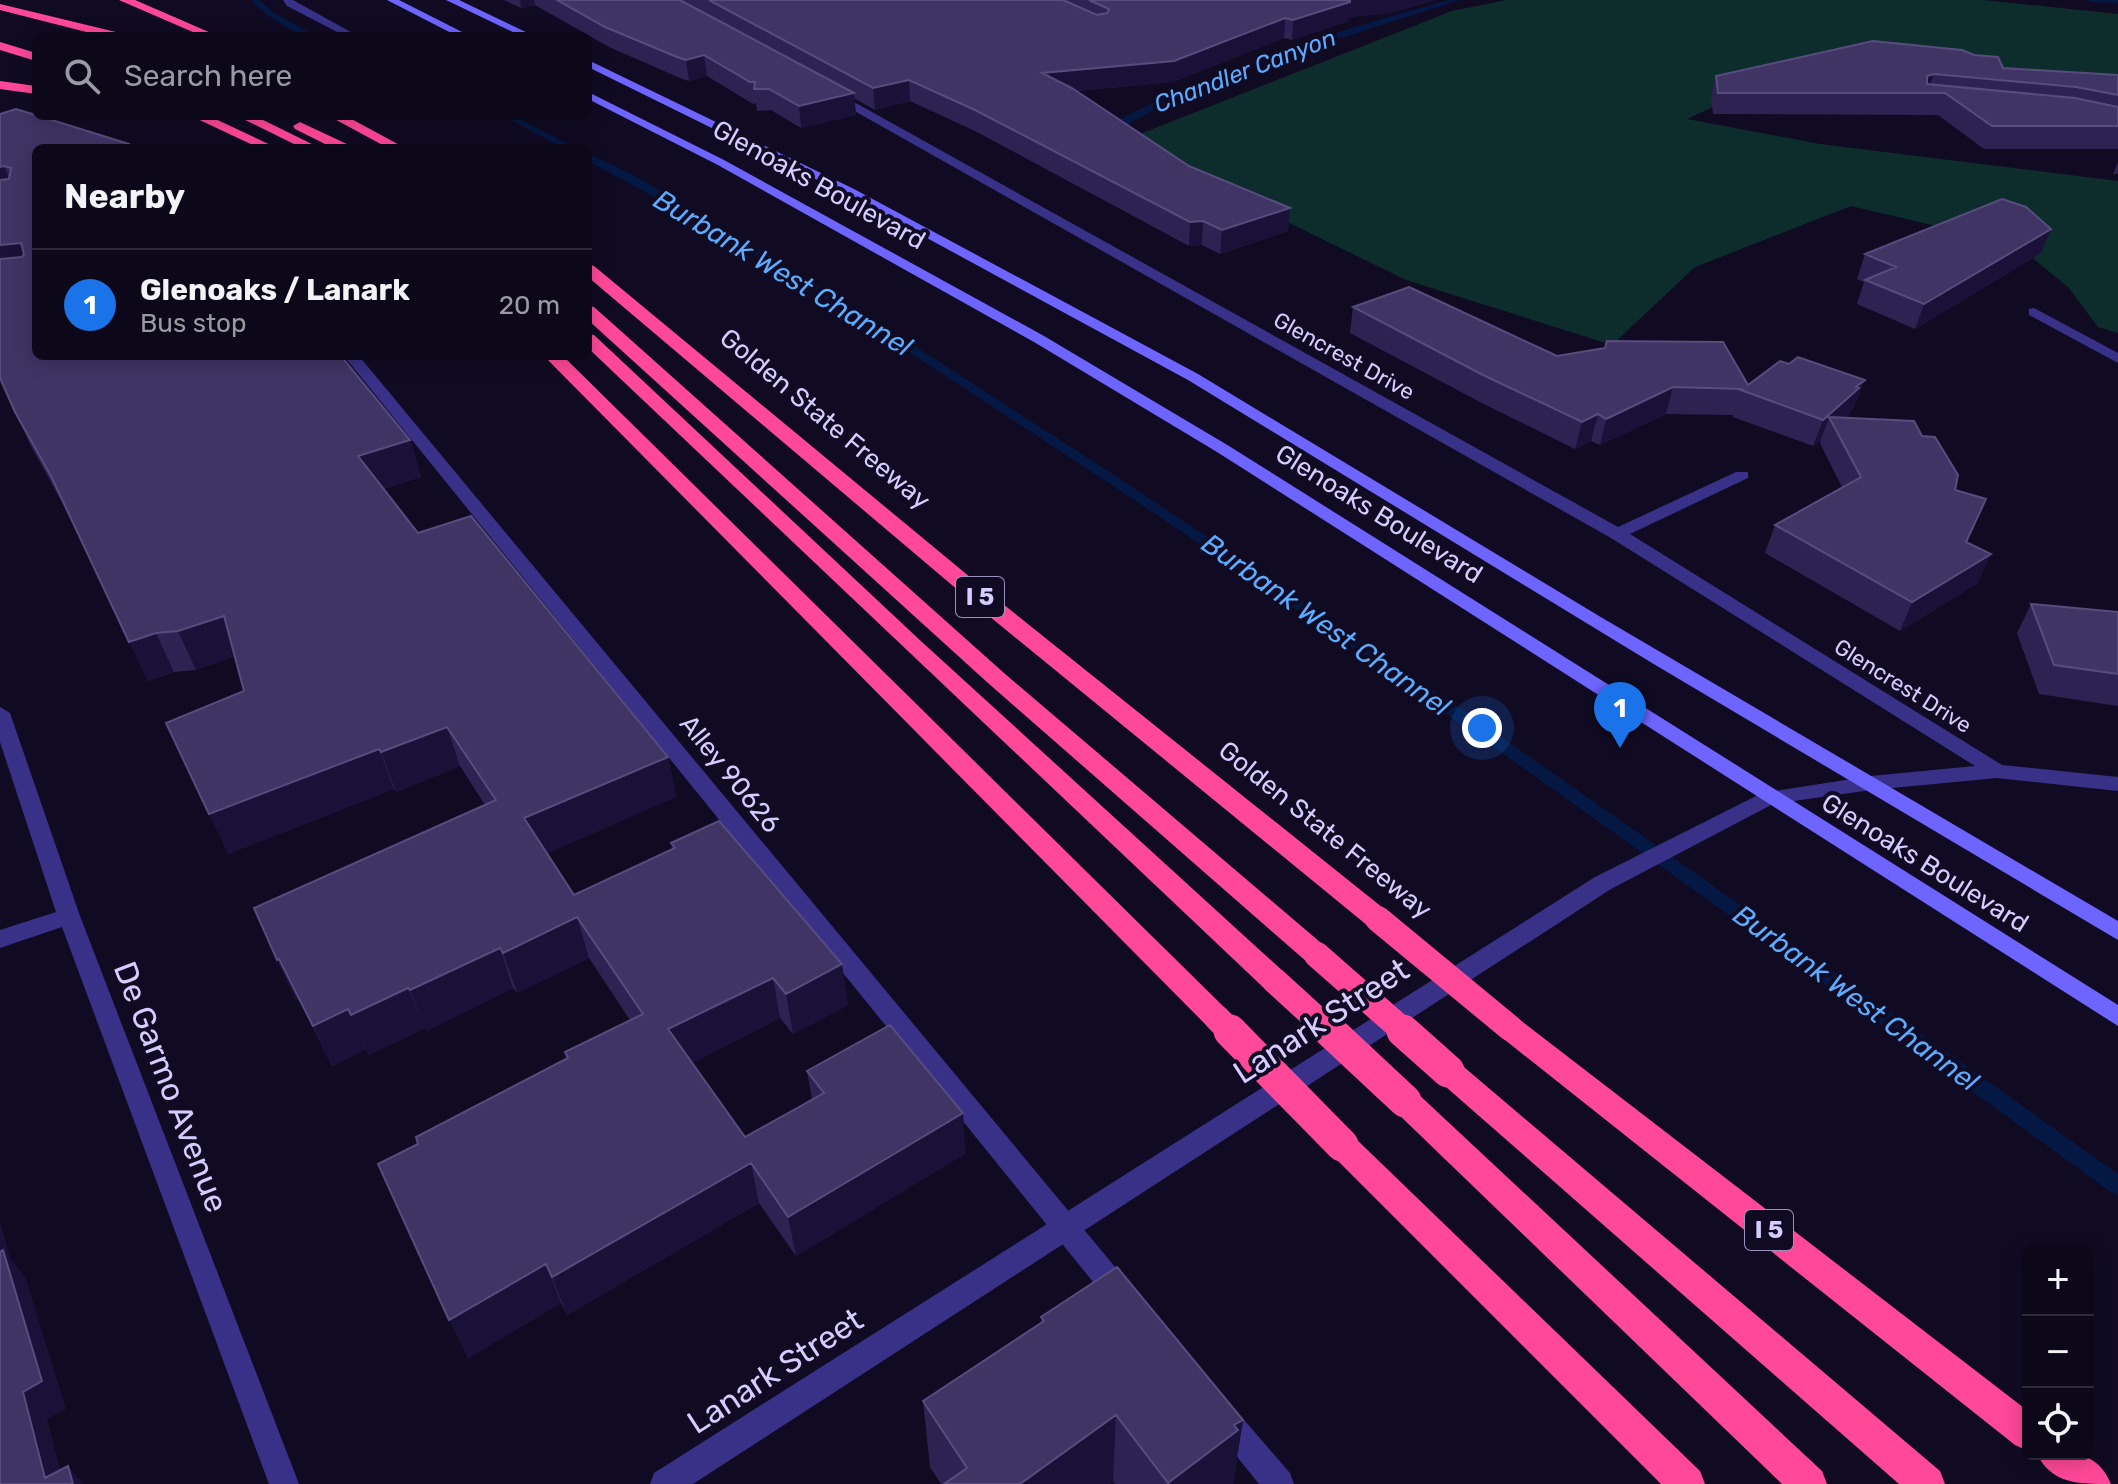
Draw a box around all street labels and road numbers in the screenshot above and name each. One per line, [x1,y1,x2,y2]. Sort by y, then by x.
street label: Glenoaks Boulevard [707,114,931,256]
street label: Glencrest Drive [1269,306,1419,406]
street label: Golden State Freeway [714,322,936,516]
street label: Glenoaks Boulevard [1270,438,1488,590]
road number: I 5 [956,577,1004,617]
street label: Glencrest Drive [1829,633,1977,739]
street label: Alley 90626 [673,709,787,839]
street label: Golden State Freeway [1212,735,1438,925]
street label: Glenoaks Boulevard [1816,787,2034,939]
street label: Lanark Street [1226,950,1416,1092]
street label: De Garmo Avenue [106,956,236,1218]
road number: I 5 [1745,1210,1793,1250]
street label: Lanark Street [680,1300,870,1442]

